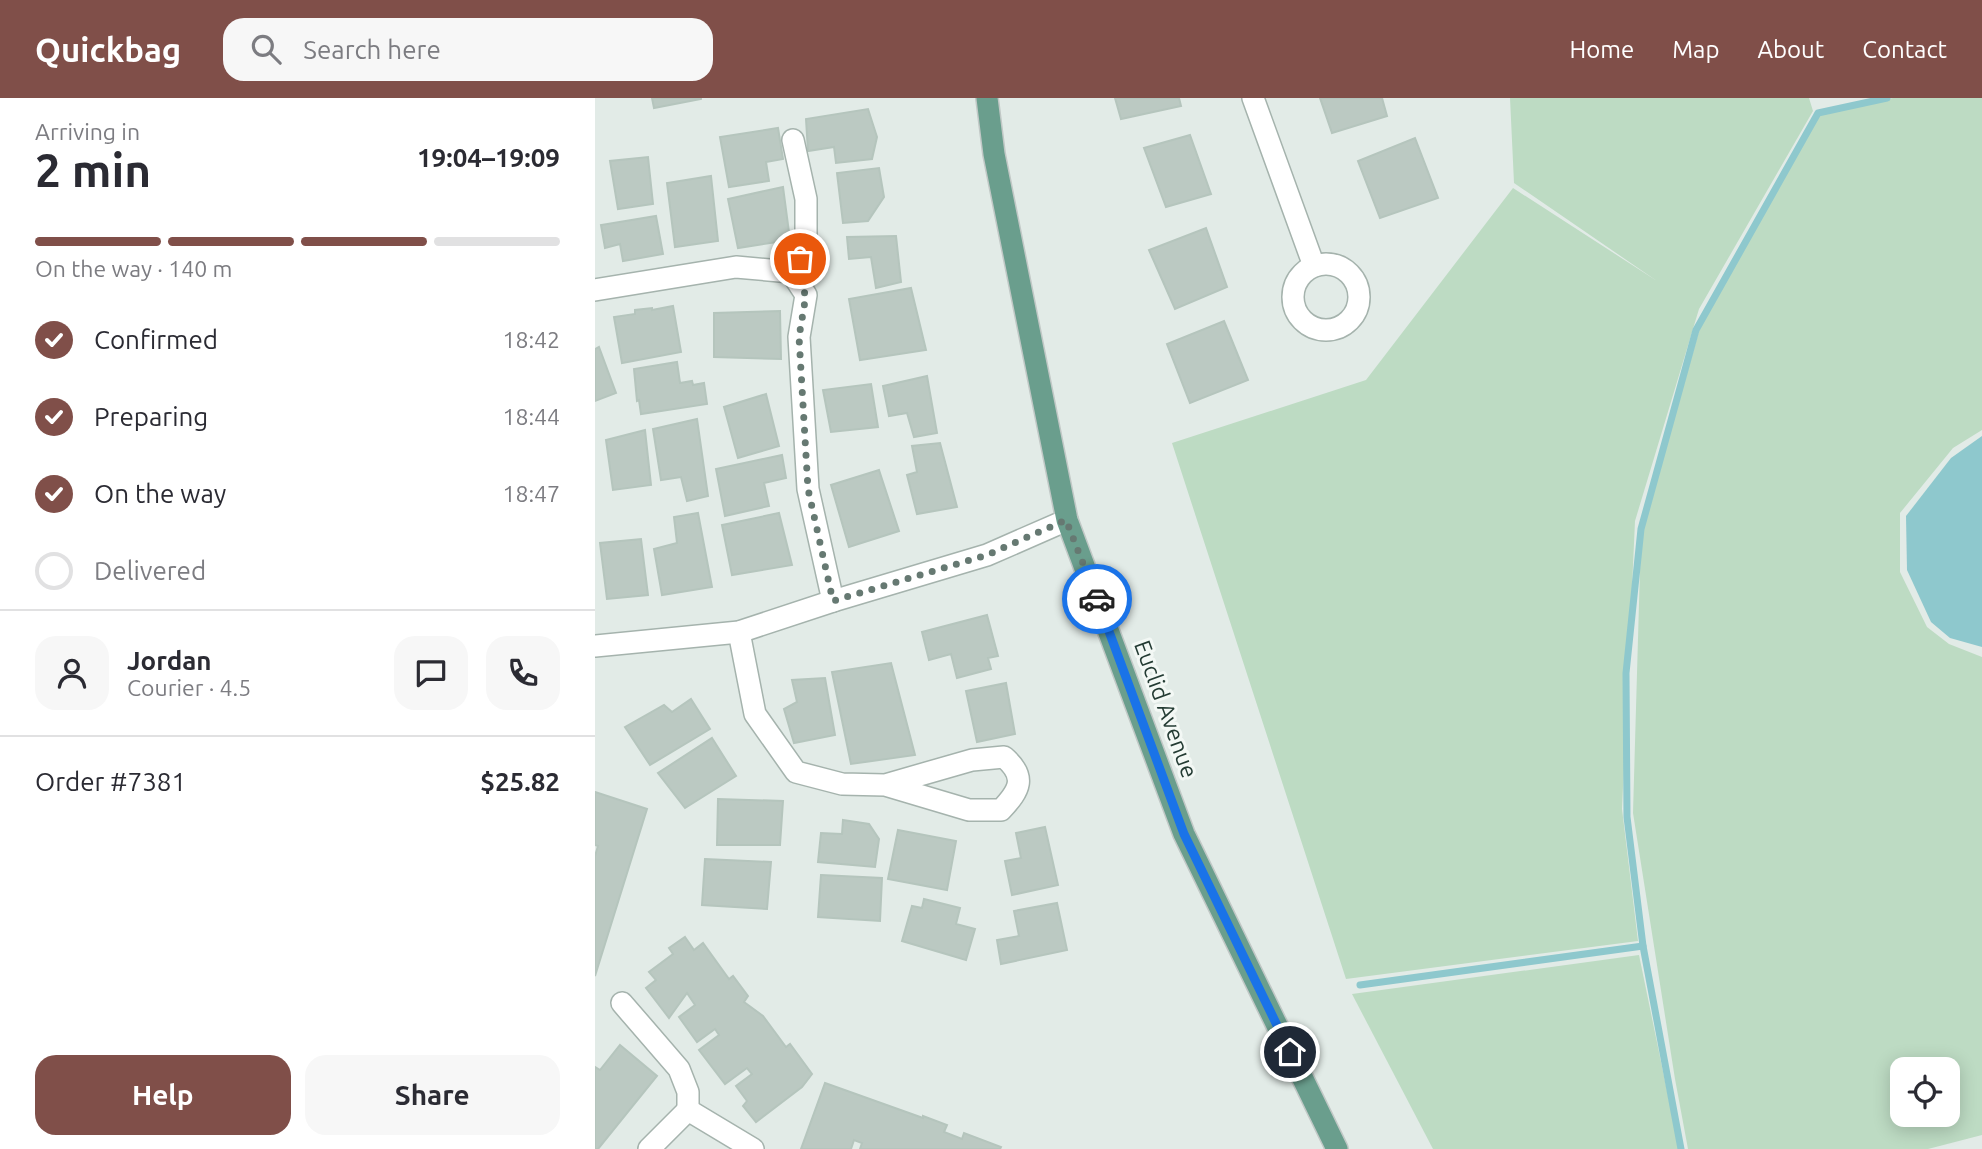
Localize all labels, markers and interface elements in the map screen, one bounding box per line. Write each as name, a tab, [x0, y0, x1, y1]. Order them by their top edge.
search box	[223, 18, 713, 81]
icon: search	[247, 30, 285, 68]
text: Quickbag	[35, 31, 181, 68]
text: Search here	[303, 35, 441, 64]
text: Home	[1569, 36, 1634, 63]
text: Map	[1672, 36, 1719, 63]
text: About	[1757, 36, 1824, 63]
text: Contact	[1862, 36, 1947, 63]
text: Arriving in	[35, 119, 140, 144]
text: 19:04–19:09	[417, 143, 560, 172]
text: 2 min	[35, 144, 151, 196]
pin	[770, 229, 830, 289]
icon: bag	[781, 240, 819, 278]
text: On the way · 140 m	[35, 256, 232, 281]
icon: check	[35, 321, 73, 359]
text: Confirmed	[94, 325, 218, 354]
text: 18:42	[502, 327, 560, 352]
icon: check	[35, 398, 73, 436]
text: Preparing	[94, 402, 208, 431]
text: 18:44	[502, 404, 560, 429]
icon: check	[35, 475, 73, 513]
text: On the way	[94, 479, 226, 508]
text: 18:47	[502, 481, 560, 506]
text: Delivered	[94, 556, 206, 585]
courier	[1062, 564, 1132, 634]
icon: car	[1078, 580, 1116, 618]
button: person	[35, 636, 109, 710]
button: chat	[394, 636, 468, 710]
button: phone	[486, 636, 560, 710]
street label: Euclid Avenue	[1130, 637, 1203, 781]
text: Jordan	[127, 646, 212, 675]
text: Courier · 4.5	[127, 675, 251, 700]
text: Order #7381	[35, 767, 186, 796]
text: $25.82	[480, 767, 560, 796]
pin	[1260, 1022, 1320, 1082]
icon: home	[1271, 1033, 1309, 1071]
button: Help	[35, 1055, 291, 1135]
button: Share	[305, 1055, 560, 1135]
map controls	[1890, 1057, 1960, 1127]
button: locate	[1890, 1057, 1960, 1127]

